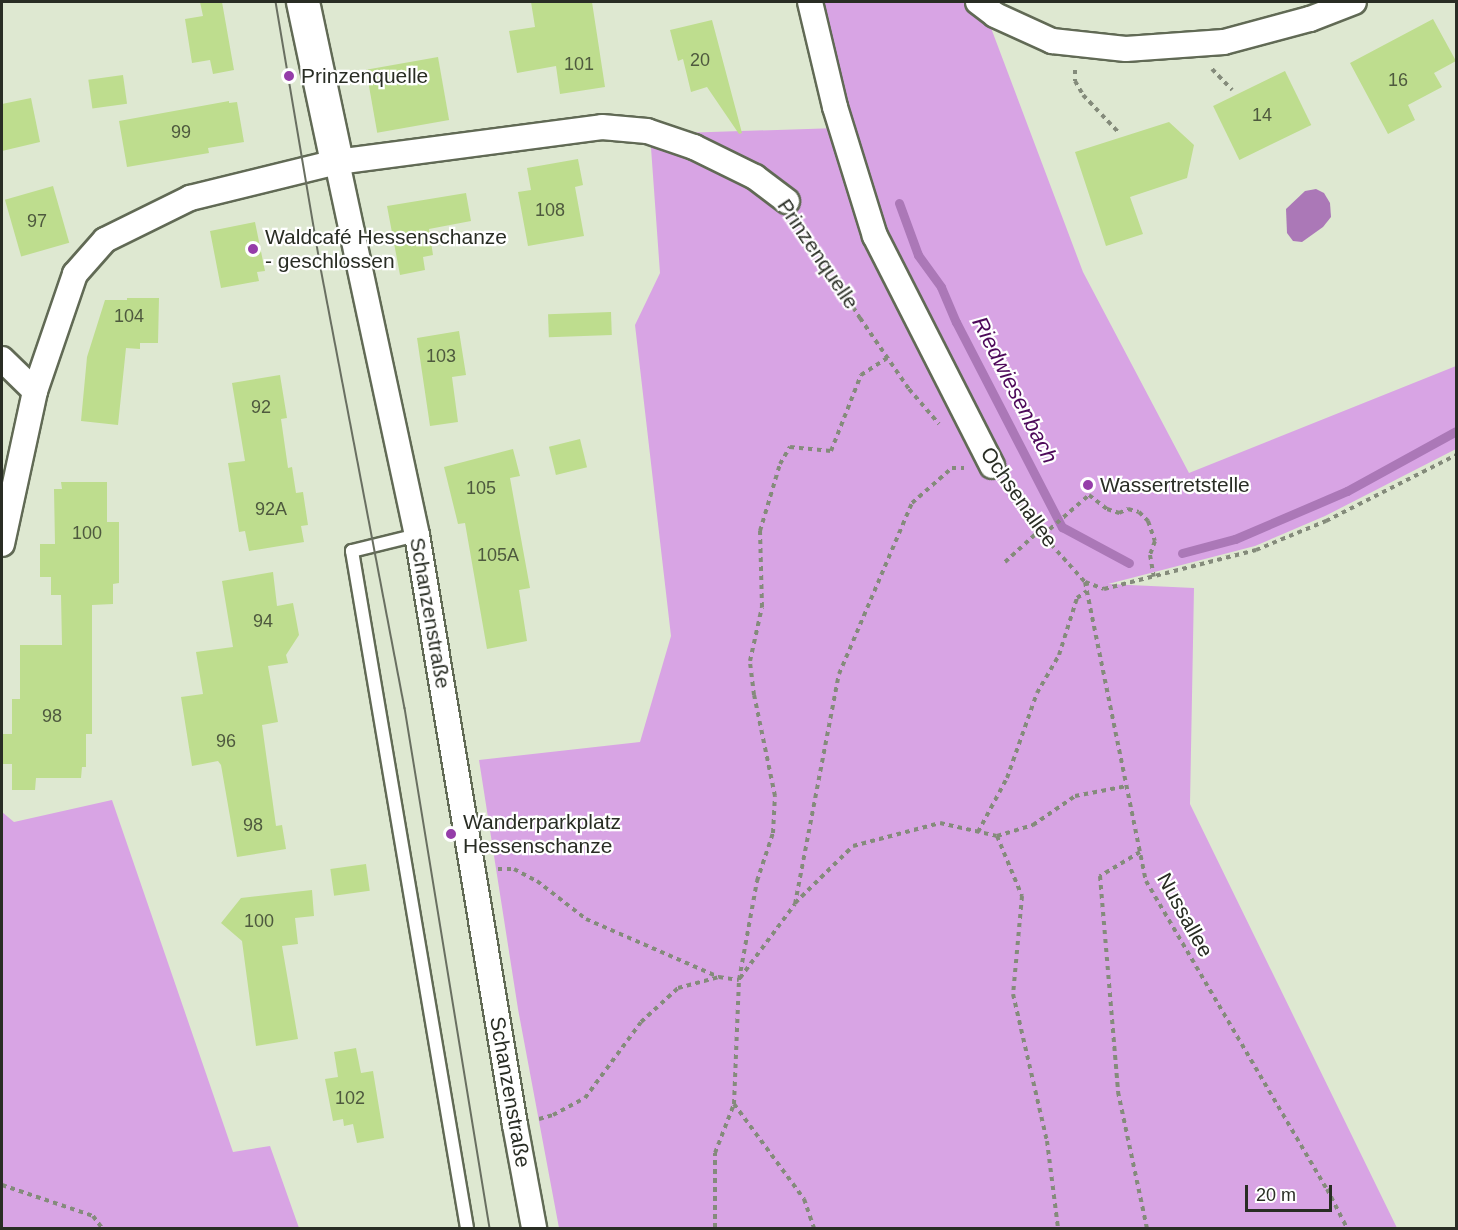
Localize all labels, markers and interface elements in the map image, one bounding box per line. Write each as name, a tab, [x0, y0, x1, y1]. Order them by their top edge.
house number: 20	[690, 49, 710, 71]
house number: 101	[564, 53, 594, 75]
place label: Prinzenquelle	[301, 63, 428, 89]
marker: Prinzenquelle	[282, 69, 296, 83]
house number: 16	[1388, 69, 1408, 91]
house number: 14	[1252, 104, 1272, 126]
house number: 99	[171, 121, 191, 143]
street label: Prinzenquelle	[772, 194, 864, 314]
house number: 108	[535, 199, 565, 221]
house number: 97	[27, 210, 47, 232]
place label: Waldcafé Hessenschanze - geschlossen	[265, 224, 507, 274]
marker: Waldcafé Hessenschanze - geschlossen	[246, 242, 260, 256]
house number: 104	[114, 305, 144, 327]
water label: Riedwiesenbach	[967, 312, 1063, 468]
house number: 103	[426, 345, 456, 367]
house number: 92	[251, 396, 271, 418]
street label: Ochsenallee	[975, 442, 1063, 552]
place label: Wassertretstelle	[1100, 472, 1250, 498]
house number: 105	[466, 477, 496, 499]
marker: Wassertretstelle	[1081, 478, 1095, 492]
house number: 92A	[255, 498, 287, 520]
house number: 100	[72, 522, 102, 544]
street label: Schanzenstraße	[404, 536, 456, 690]
house number: 105A	[477, 544, 519, 566]
house number: 94	[253, 610, 273, 632]
house number: 98	[42, 705, 62, 727]
house number: 96	[216, 730, 236, 752]
place label: Wanderparkplatz Hessenschanze	[463, 809, 621, 859]
house number: 98	[243, 814, 263, 836]
marker: Wanderparkplatz Hessenschanze	[444, 827, 458, 841]
street label: Nussallee	[1152, 869, 1218, 961]
house number: 100	[244, 910, 274, 932]
street label: Schanzenstraße	[484, 1015, 536, 1169]
house number: 102	[335, 1087, 365, 1109]
scale bar	[1248, 1173, 1335, 1211]
text: 20 m	[1256, 1185, 1296, 1205]

